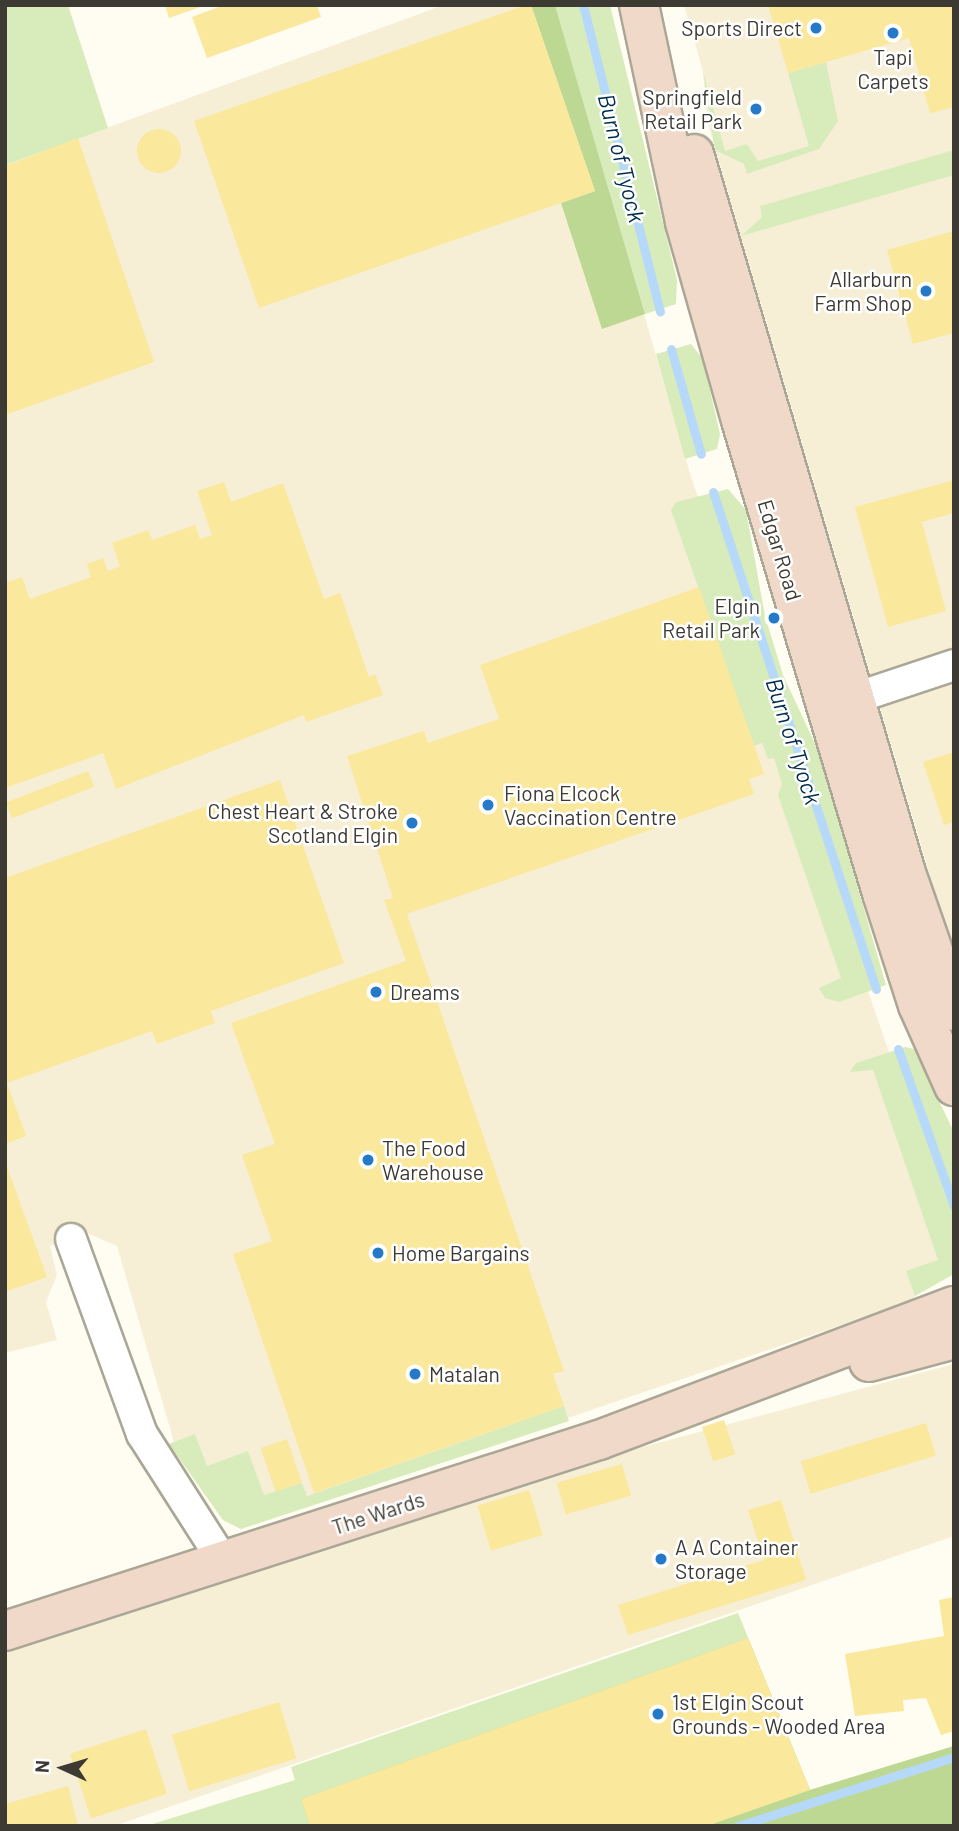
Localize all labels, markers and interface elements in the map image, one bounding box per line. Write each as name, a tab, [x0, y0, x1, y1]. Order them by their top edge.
place label: Sports Direct	[681, 15, 802, 41]
marker: Sports Direct	[808, 20, 824, 36]
marker: Tapi Carpets	[885, 25, 901, 41]
place label: Tapi Carpets	[857, 44, 929, 94]
place label: Springfield Retail Park	[642, 84, 742, 134]
water label: Burn of Tyock	[593, 91, 651, 225]
marker: Springfield Retail Park	[748, 101, 764, 117]
place label: Allarburn Farm Shop	[814, 266, 912, 316]
marker: Allarburn Farm Shop	[918, 283, 934, 299]
street label: Edgar Road	[753, 496, 807, 604]
place label: Elgin Retail Park	[662, 593, 760, 643]
marker: Elgin Retail Park	[766, 610, 782, 626]
water label: Burn of Tyock	[761, 674, 827, 808]
place label: Fiona Elcock Vaccination Centre	[504, 780, 677, 830]
marker: Fiona Elcock Vaccination Centre	[478, 795, 498, 815]
place label: Chest Heart & Stroke Scotland Elgin	[208, 798, 398, 848]
marker: Chest Heart & Stroke Scotland Elgin	[404, 815, 420, 831]
place label: Dreams	[390, 979, 460, 1005]
marker: Dreams	[368, 984, 384, 1000]
place label: The Food Warehouse	[382, 1135, 484, 1185]
marker: The Food Warehouse	[360, 1152, 376, 1168]
place label: Home Bargains	[392, 1240, 530, 1266]
marker: Home Bargains	[370, 1245, 386, 1261]
place label: Matalan	[429, 1361, 500, 1387]
marker: Matalan	[407, 1366, 423, 1382]
street label: The Wards	[329, 1486, 427, 1540]
place label: A A Container Storage	[675, 1534, 798, 1584]
marker: A A Container Storage	[653, 1551, 669, 1567]
place label: 1st Elgin Scout Grounds - Wooded Area	[672, 1689, 885, 1739]
marker: 1st Elgin Scout Grounds - Wooded Area	[650, 1706, 666, 1722]
north arrow	[28, 1733, 98, 1803]
text: N	[30, 1759, 53, 1774]

